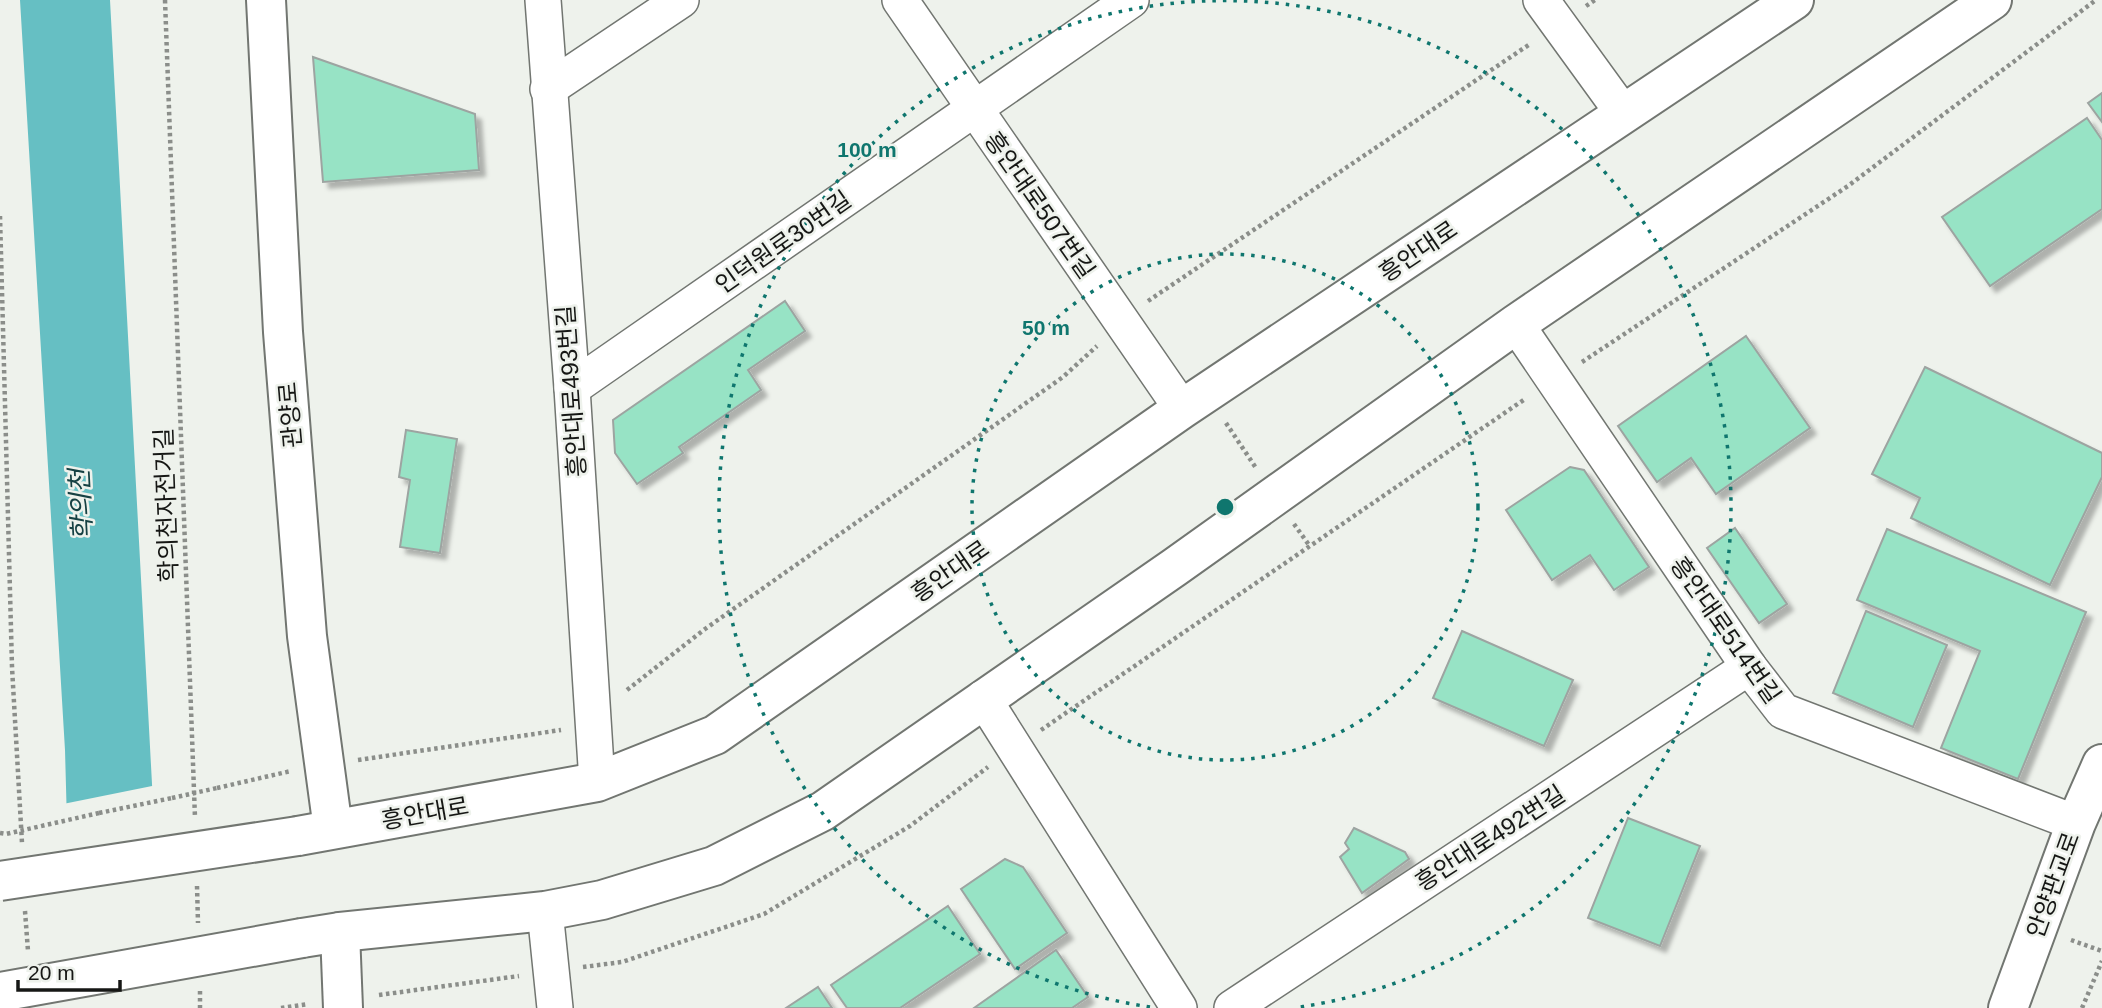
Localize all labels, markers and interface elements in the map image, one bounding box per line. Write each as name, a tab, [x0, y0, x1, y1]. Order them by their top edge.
street label: 흥안대로507번길	[979, 127, 1101, 283]
text: 100 m	[837, 138, 897, 161]
street label: 인덕원로30번길	[710, 185, 856, 299]
street label: 흥안대로	[1374, 215, 1462, 287]
street label: 흥안대로493번길	[552, 304, 590, 478]
text: 50 m	[1022, 316, 1070, 339]
street label: 관양로	[274, 381, 306, 449]
street label: 학의천자전거길	[150, 427, 182, 583]
water label: 학의천	[64, 465, 98, 542]
centre of rings	[1213, 495, 1237, 519]
street label: 흥안대로	[906, 535, 994, 607]
street label: 흥안대로514번길	[1665, 552, 1787, 708]
street label: 흥안대로492번길	[1410, 780, 1570, 896]
street label: 흥안대로	[379, 792, 471, 834]
street label: 안양판교로	[2021, 829, 2085, 941]
scale bar	[18, 948, 119, 992]
text: 20 m	[28, 961, 75, 984]

